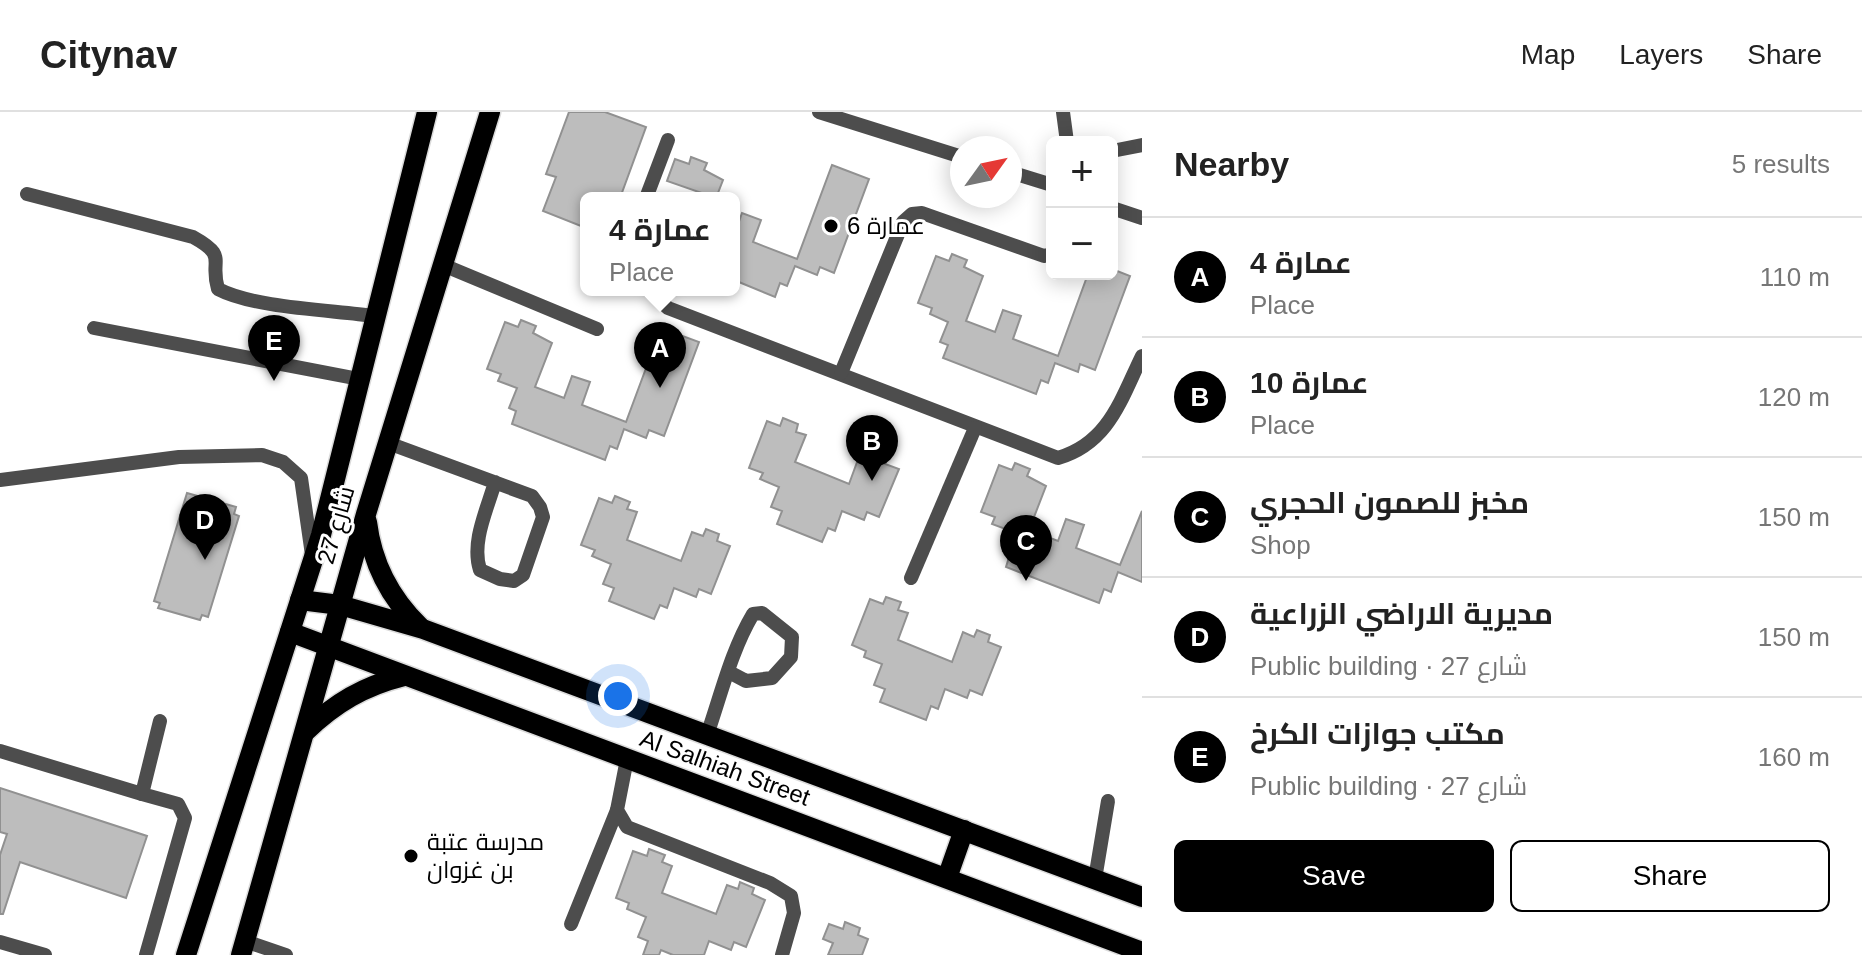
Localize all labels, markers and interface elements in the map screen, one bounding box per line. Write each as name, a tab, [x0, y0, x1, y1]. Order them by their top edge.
text: Citynav	[40, 34, 177, 76]
text: Map	[1521, 39, 1575, 70]
text: Layers	[1619, 39, 1703, 70]
text: Share	[1747, 39, 1822, 70]
north arrow	[950, 136, 1022, 208]
map controls	[1046, 136, 1118, 280]
button: +	[1046, 136, 1118, 208]
text: Nearby	[1174, 145, 1289, 183]
text: 5 results	[1732, 149, 1830, 179]
popup	[580, 192, 740, 296]
button: −	[1046, 208, 1118, 280]
place label: عمارة 6	[847, 212, 925, 239]
text: عمارة 4	[609, 213, 711, 246]
marker: عمارة 6	[822, 217, 840, 235]
text: عمارة 4	[1250, 246, 1352, 279]
text: Place	[609, 257, 674, 287]
text: A	[1191, 262, 1209, 292]
text: 110 m	[1760, 262, 1830, 292]
text: Place	[1250, 290, 1315, 320]
pin: E	[248, 315, 300, 381]
pin: A	[634, 322, 686, 388]
text: عمارة 10	[1250, 366, 1369, 399]
text: B	[1191, 382, 1209, 412]
text: 120 m	[1758, 382, 1830, 412]
text: Place	[1250, 410, 1315, 440]
pin: B	[846, 415, 898, 481]
street label: شارع 27	[312, 483, 362, 568]
text: مخبز للصمون الحجري	[1250, 486, 1529, 519]
pin: D	[179, 494, 231, 560]
text: C	[1191, 502, 1209, 532]
text: 150 m	[1758, 502, 1830, 532]
pin: C	[1000, 515, 1052, 581]
text: Shop	[1250, 530, 1311, 560]
text: مديرية الاراضي الزراعية	[1250, 597, 1553, 630]
text: D	[1191, 622, 1209, 652]
text: 150 m	[1758, 622, 1830, 652]
text: Public building · شارع 27	[1250, 651, 1527, 681]
your location	[598, 676, 638, 716]
text: مكتب جوازات الكرخ	[1250, 717, 1505, 750]
street label: Al Salhiah Street	[637, 724, 814, 811]
text: E	[1191, 742, 1209, 772]
text: 160 m	[1758, 742, 1830, 772]
text: Public building · شارع 27	[1250, 771, 1527, 801]
place label: مدرسة عتبة بن غزوان	[427, 828, 544, 884]
button: Save	[1174, 840, 1494, 912]
button: Share	[1510, 840, 1830, 912]
marker: مدرسة عتبة بن غزوان	[402, 847, 420, 865]

